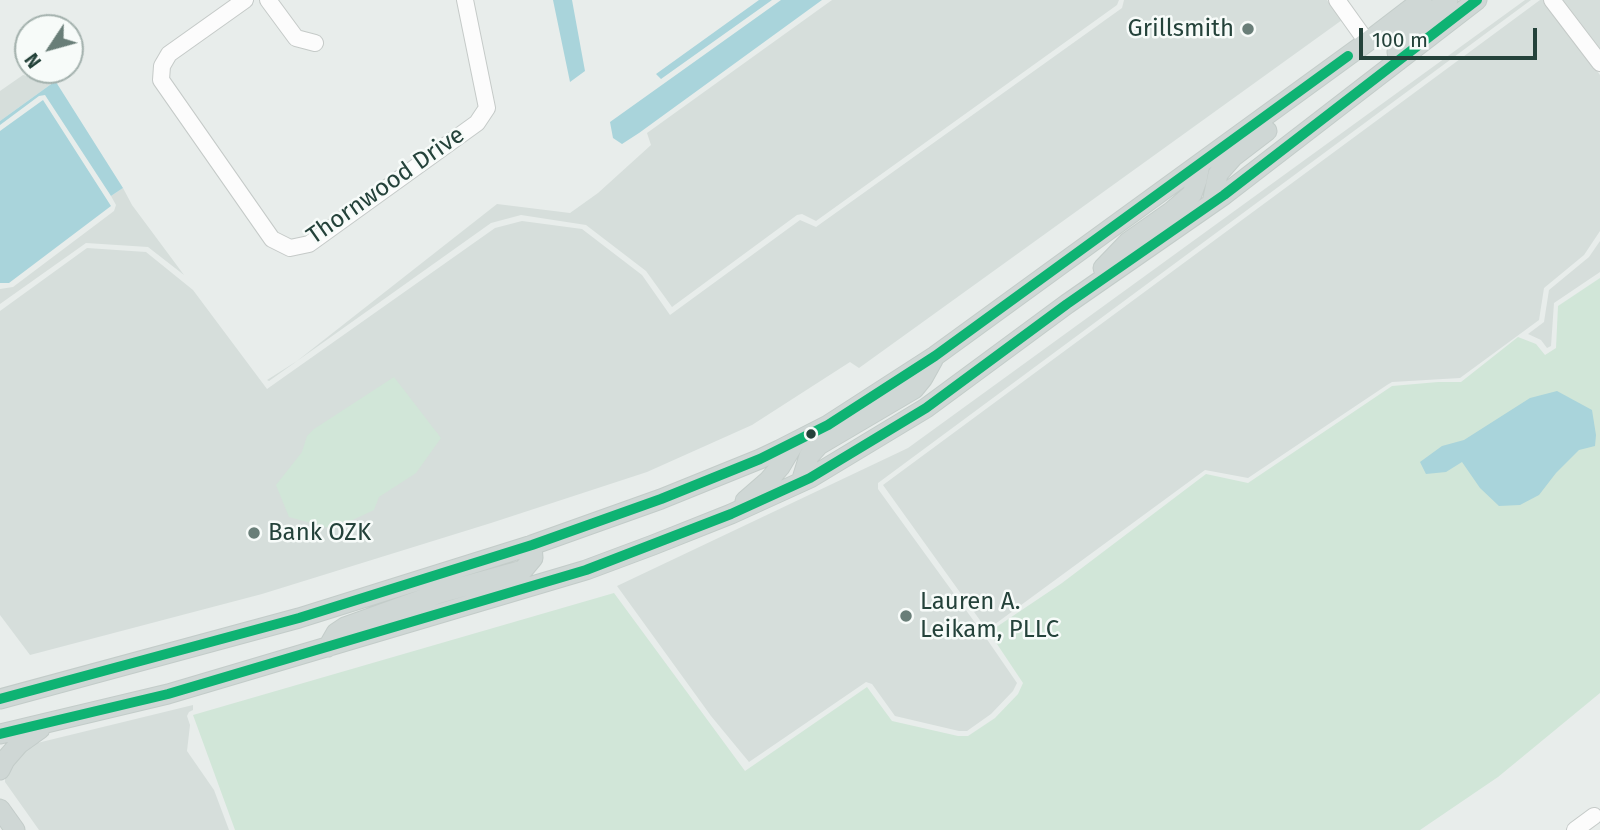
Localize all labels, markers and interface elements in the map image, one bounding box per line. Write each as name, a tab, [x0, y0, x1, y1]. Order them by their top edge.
north arrow	[14, 14, 84, 84]
scale bar	[1362, 14, 1540, 58]
place label: Grillsmith	[1127, 15, 1234, 43]
marker: Grillsmith	[1240, 21, 1256, 37]
text: 100 m	[1372, 27, 1428, 53]
text: N	[20, 49, 46, 72]
street label: Thornwood Drive	[302, 121, 470, 251]
unlabelled marker	[804, 427, 818, 441]
place label: Bank OZK	[268, 519, 371, 547]
marker: Bank OZK	[246, 525, 262, 541]
place label: Lauren A. Leikam, PLLC	[920, 588, 1059, 644]
marker: Lauren A. Leikam, PLLC	[898, 608, 914, 624]

